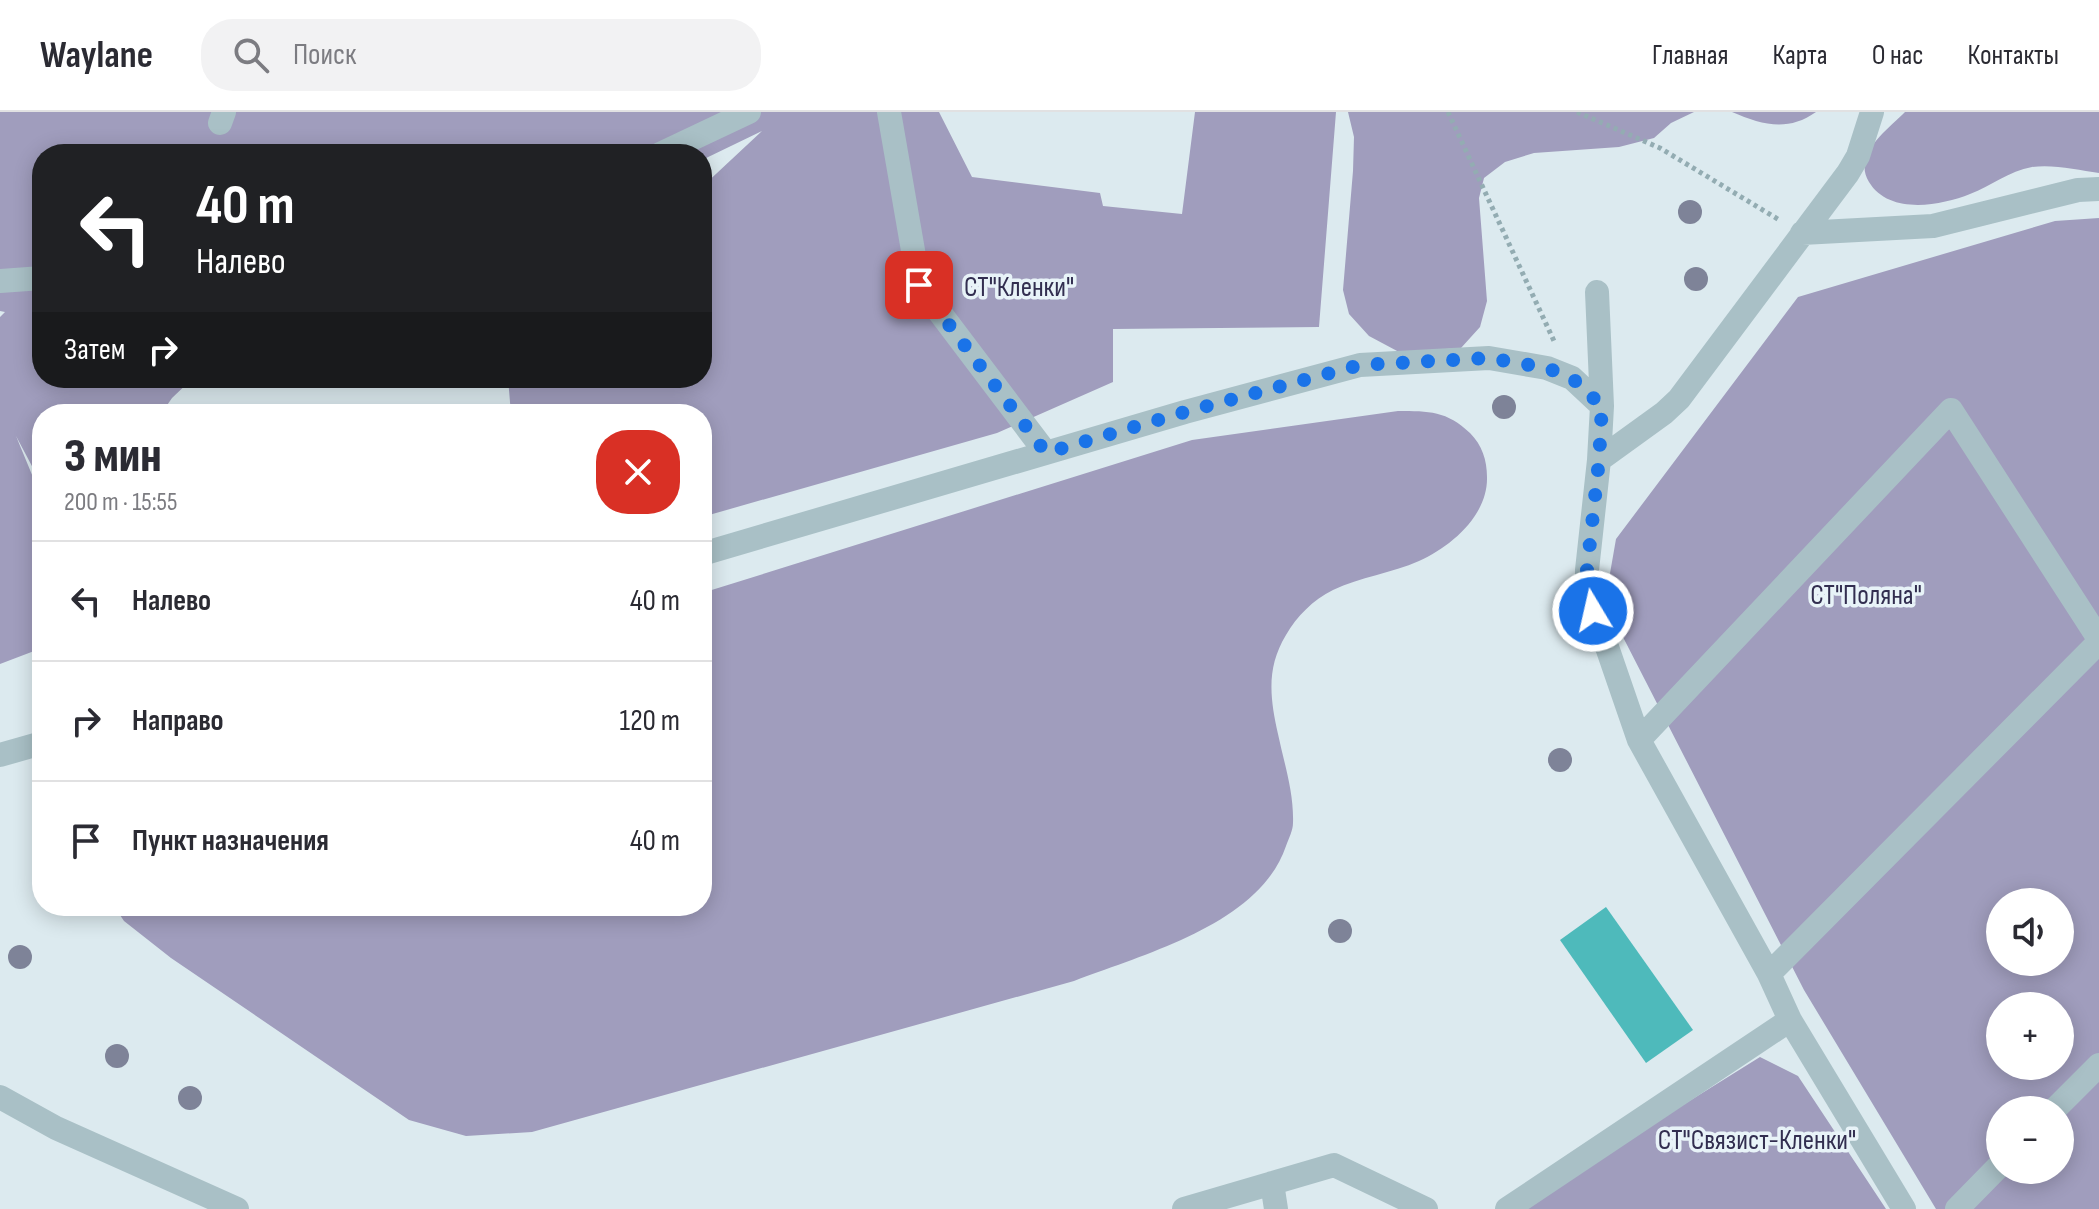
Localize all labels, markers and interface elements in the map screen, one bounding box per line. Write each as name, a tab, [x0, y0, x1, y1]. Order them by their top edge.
search box	[201, 19, 761, 91]
text: Waylane	[40, 33, 153, 78]
icon: search	[229, 33, 273, 77]
text: Поиск	[293, 37, 356, 73]
text: Главная	[1652, 39, 1728, 72]
text: Карта	[1772, 39, 1828, 72]
text: О нас	[1872, 39, 1924, 72]
text: Контакты	[1968, 39, 2059, 72]
text: 40 m	[196, 173, 295, 240]
icon: left	[64, 176, 168, 280]
text: Налево	[196, 241, 286, 284]
pin	[885, 251, 953, 319]
icon: arrive	[897, 263, 941, 307]
park label: СТ"Кленки"	[964, 271, 1074, 304]
icon: right	[141, 328, 185, 372]
text: Затем	[64, 332, 125, 368]
text: 3 мин	[64, 428, 162, 485]
button: close	[596, 430, 680, 514]
text: 200 m · 15:55	[64, 487, 177, 518]
position arrow	[1551, 569, 1635, 653]
icon: left	[64, 579, 108, 623]
park label: СТ"Поляна"	[1810, 579, 1922, 612]
text: Налево	[132, 583, 211, 619]
text: 40 m	[630, 583, 680, 619]
icon: right	[64, 699, 108, 743]
text: Направо	[132, 703, 224, 739]
text: 120 m	[619, 703, 680, 739]
icon: arrive	[64, 819, 108, 863]
text: Пункт назначения	[132, 823, 329, 859]
text: 40 m	[630, 823, 680, 859]
map controls	[1986, 888, 2074, 1184]
button: sound	[1986, 888, 2074, 976]
button: +	[1986, 992, 2074, 1080]
button: −	[1986, 1096, 2074, 1184]
park label: СТ"Связист-Кленки"	[1658, 1124, 1856, 1157]

